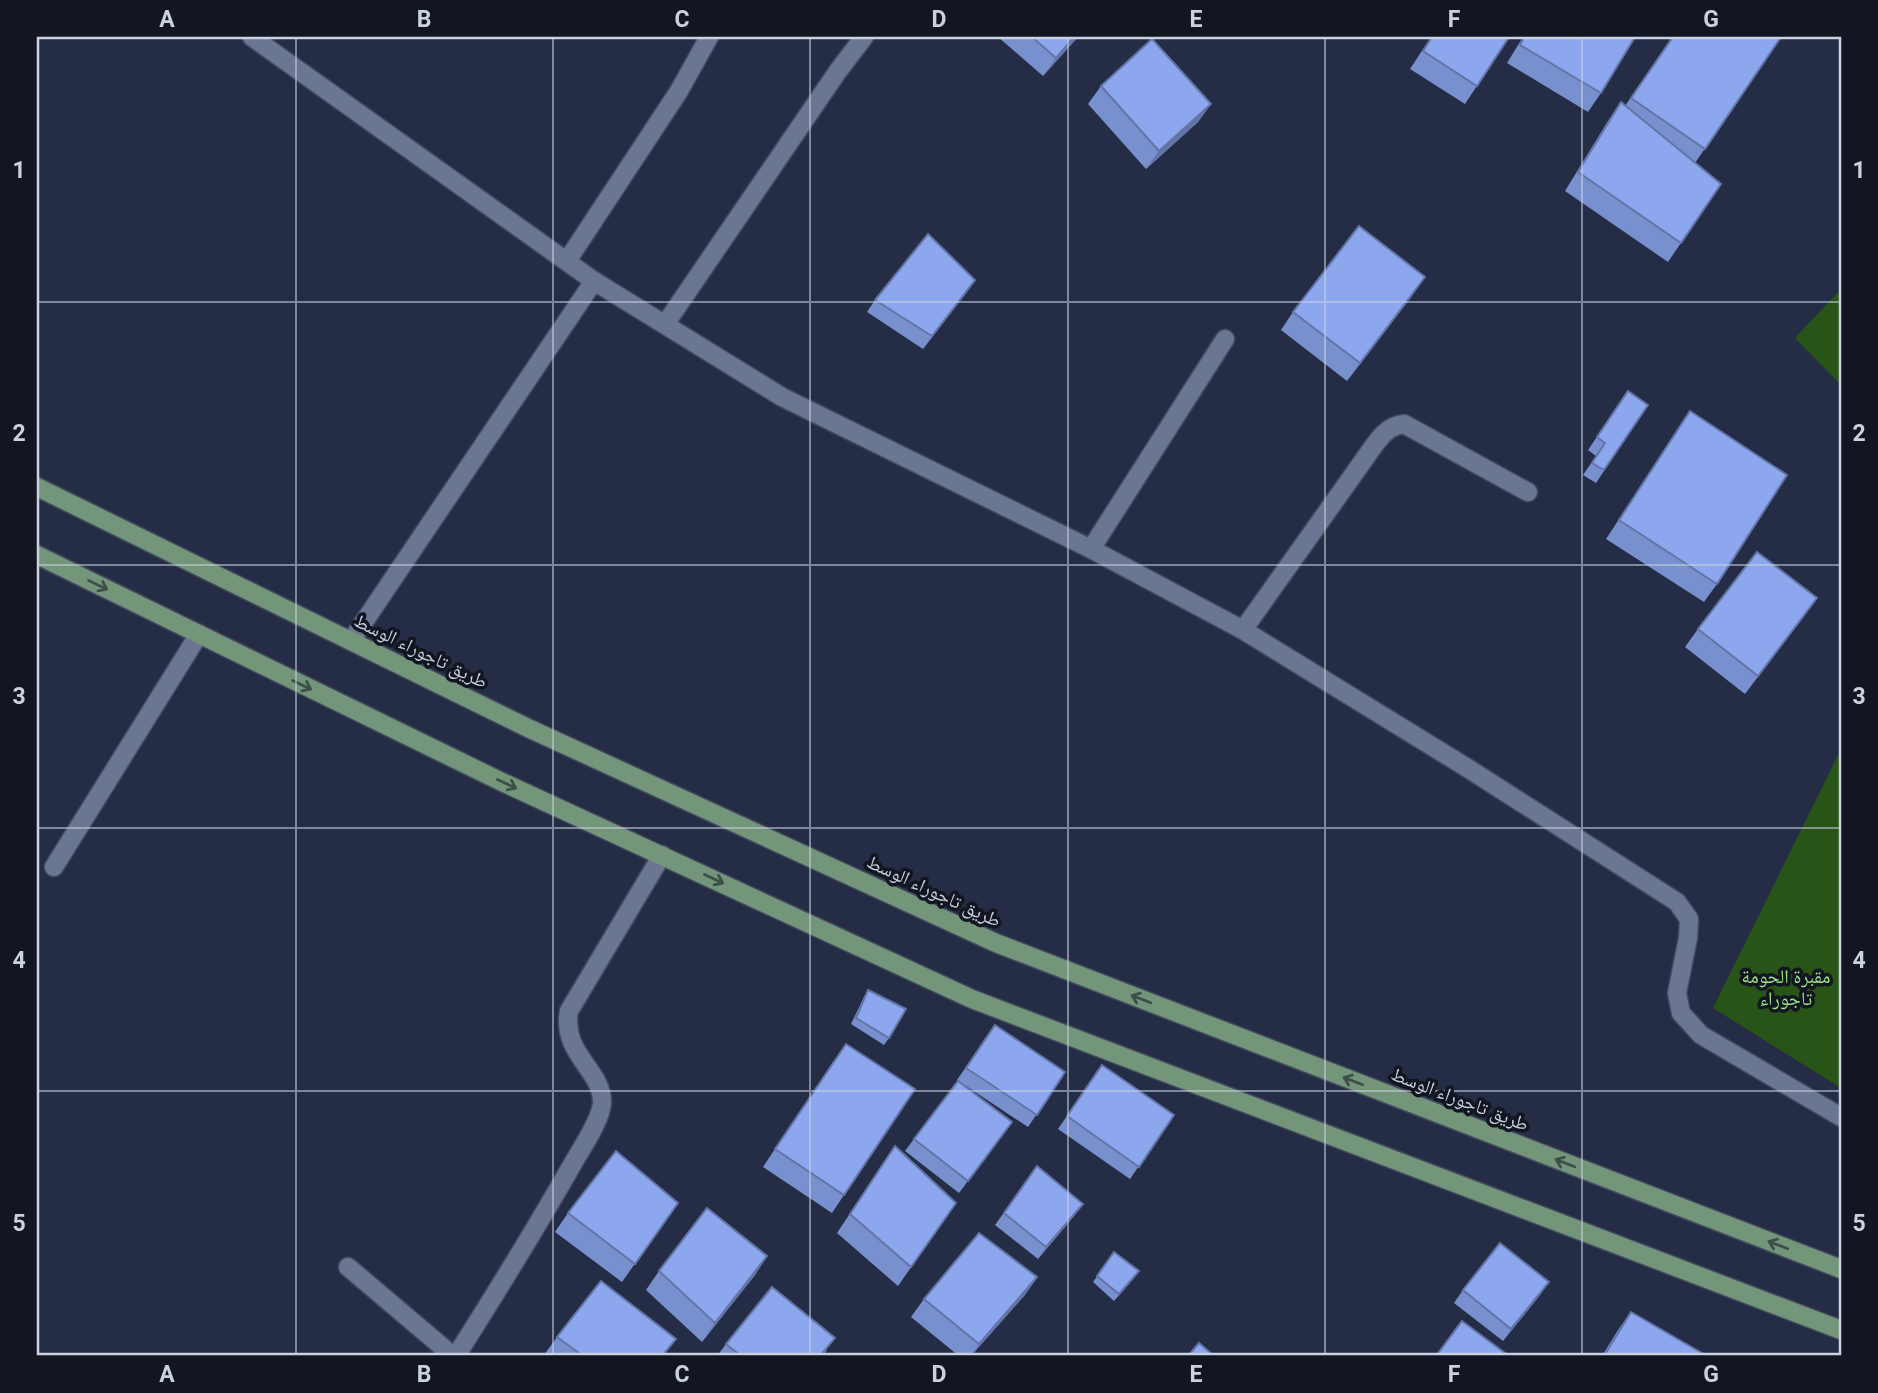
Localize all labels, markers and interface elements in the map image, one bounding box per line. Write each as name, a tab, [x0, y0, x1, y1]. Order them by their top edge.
text: A	[159, 6, 175, 33]
text: B	[417, 6, 431, 33]
text: C	[674, 6, 690, 33]
text: D	[932, 6, 946, 33]
text: E	[1190, 6, 1203, 33]
text: F	[1448, 6, 1461, 33]
text: G	[1703, 6, 1719, 33]
text: 1	[12, 157, 26, 184]
text: 1	[1852, 157, 1866, 184]
text: 2	[12, 420, 26, 447]
text: 2	[1852, 420, 1866, 447]
one-way arrow	[87, 578, 108, 592]
street label: طريق تاجوراء الوسط	[351, 609, 491, 693]
one-way arrow	[291, 678, 312, 692]
text: 3	[12, 683, 26, 710]
text: 3	[1852, 683, 1866, 710]
one-way arrow	[496, 778, 517, 792]
street label: طريق تاجوراء الوسط	[863, 850, 1005, 932]
one-way arrow	[703, 873, 724, 887]
text: 4	[12, 947, 26, 974]
text: 4	[1852, 947, 1866, 974]
park label: مقبرة الحومة تاجوراء	[1741, 965, 1831, 1010]
one-way arrow	[1131, 991, 1152, 1004]
street label: طريق تاجوراء الوسط	[1388, 1062, 1532, 1136]
one-way arrow	[1343, 1073, 1365, 1086]
one-way arrow	[1555, 1155, 1577, 1168]
text: 5	[12, 1210, 26, 1237]
text: 5	[1852, 1210, 1866, 1237]
one-way arrow	[1767, 1237, 1789, 1250]
text: A	[159, 1361, 175, 1388]
text: B	[417, 1361, 431, 1388]
text: C	[674, 1361, 690, 1388]
text: D	[932, 1361, 946, 1388]
text: E	[1190, 1361, 1203, 1388]
text: F	[1448, 1361, 1461, 1388]
text: G	[1703, 1361, 1719, 1388]

